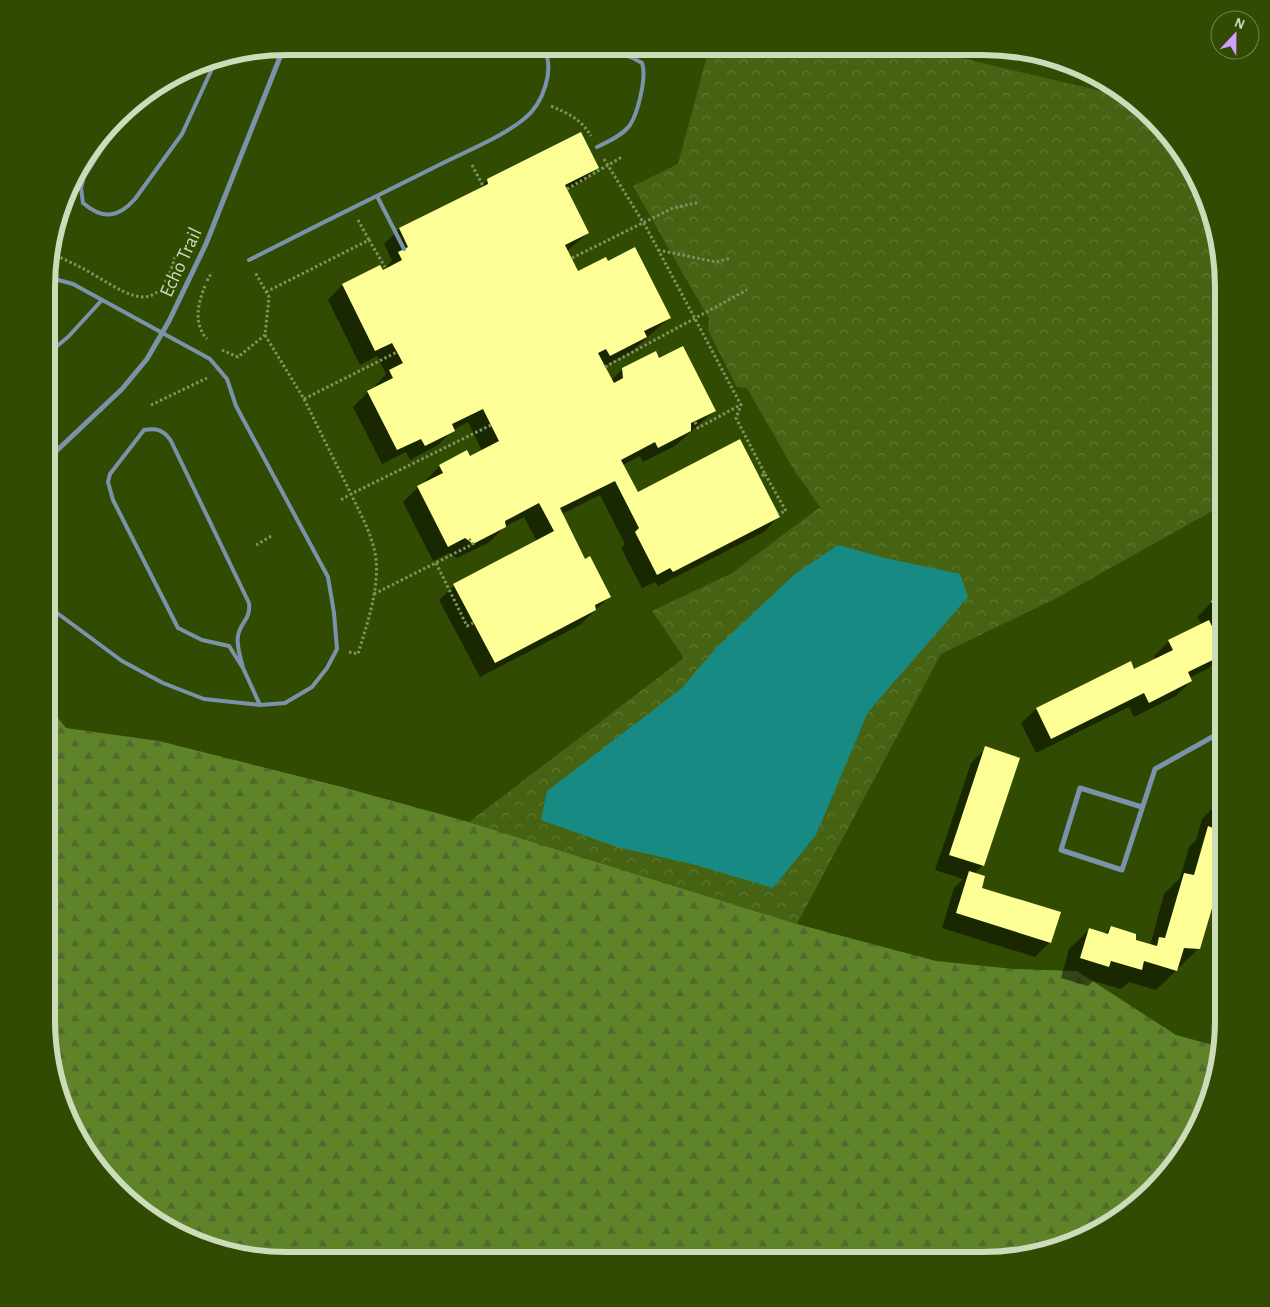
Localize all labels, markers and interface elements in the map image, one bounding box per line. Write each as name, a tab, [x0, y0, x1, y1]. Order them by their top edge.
north arrow	[1210, 10, 1260, 60]
text: N	[1232, 16, 1247, 32]
street label: Echo Trail	[156, 225, 206, 300]

